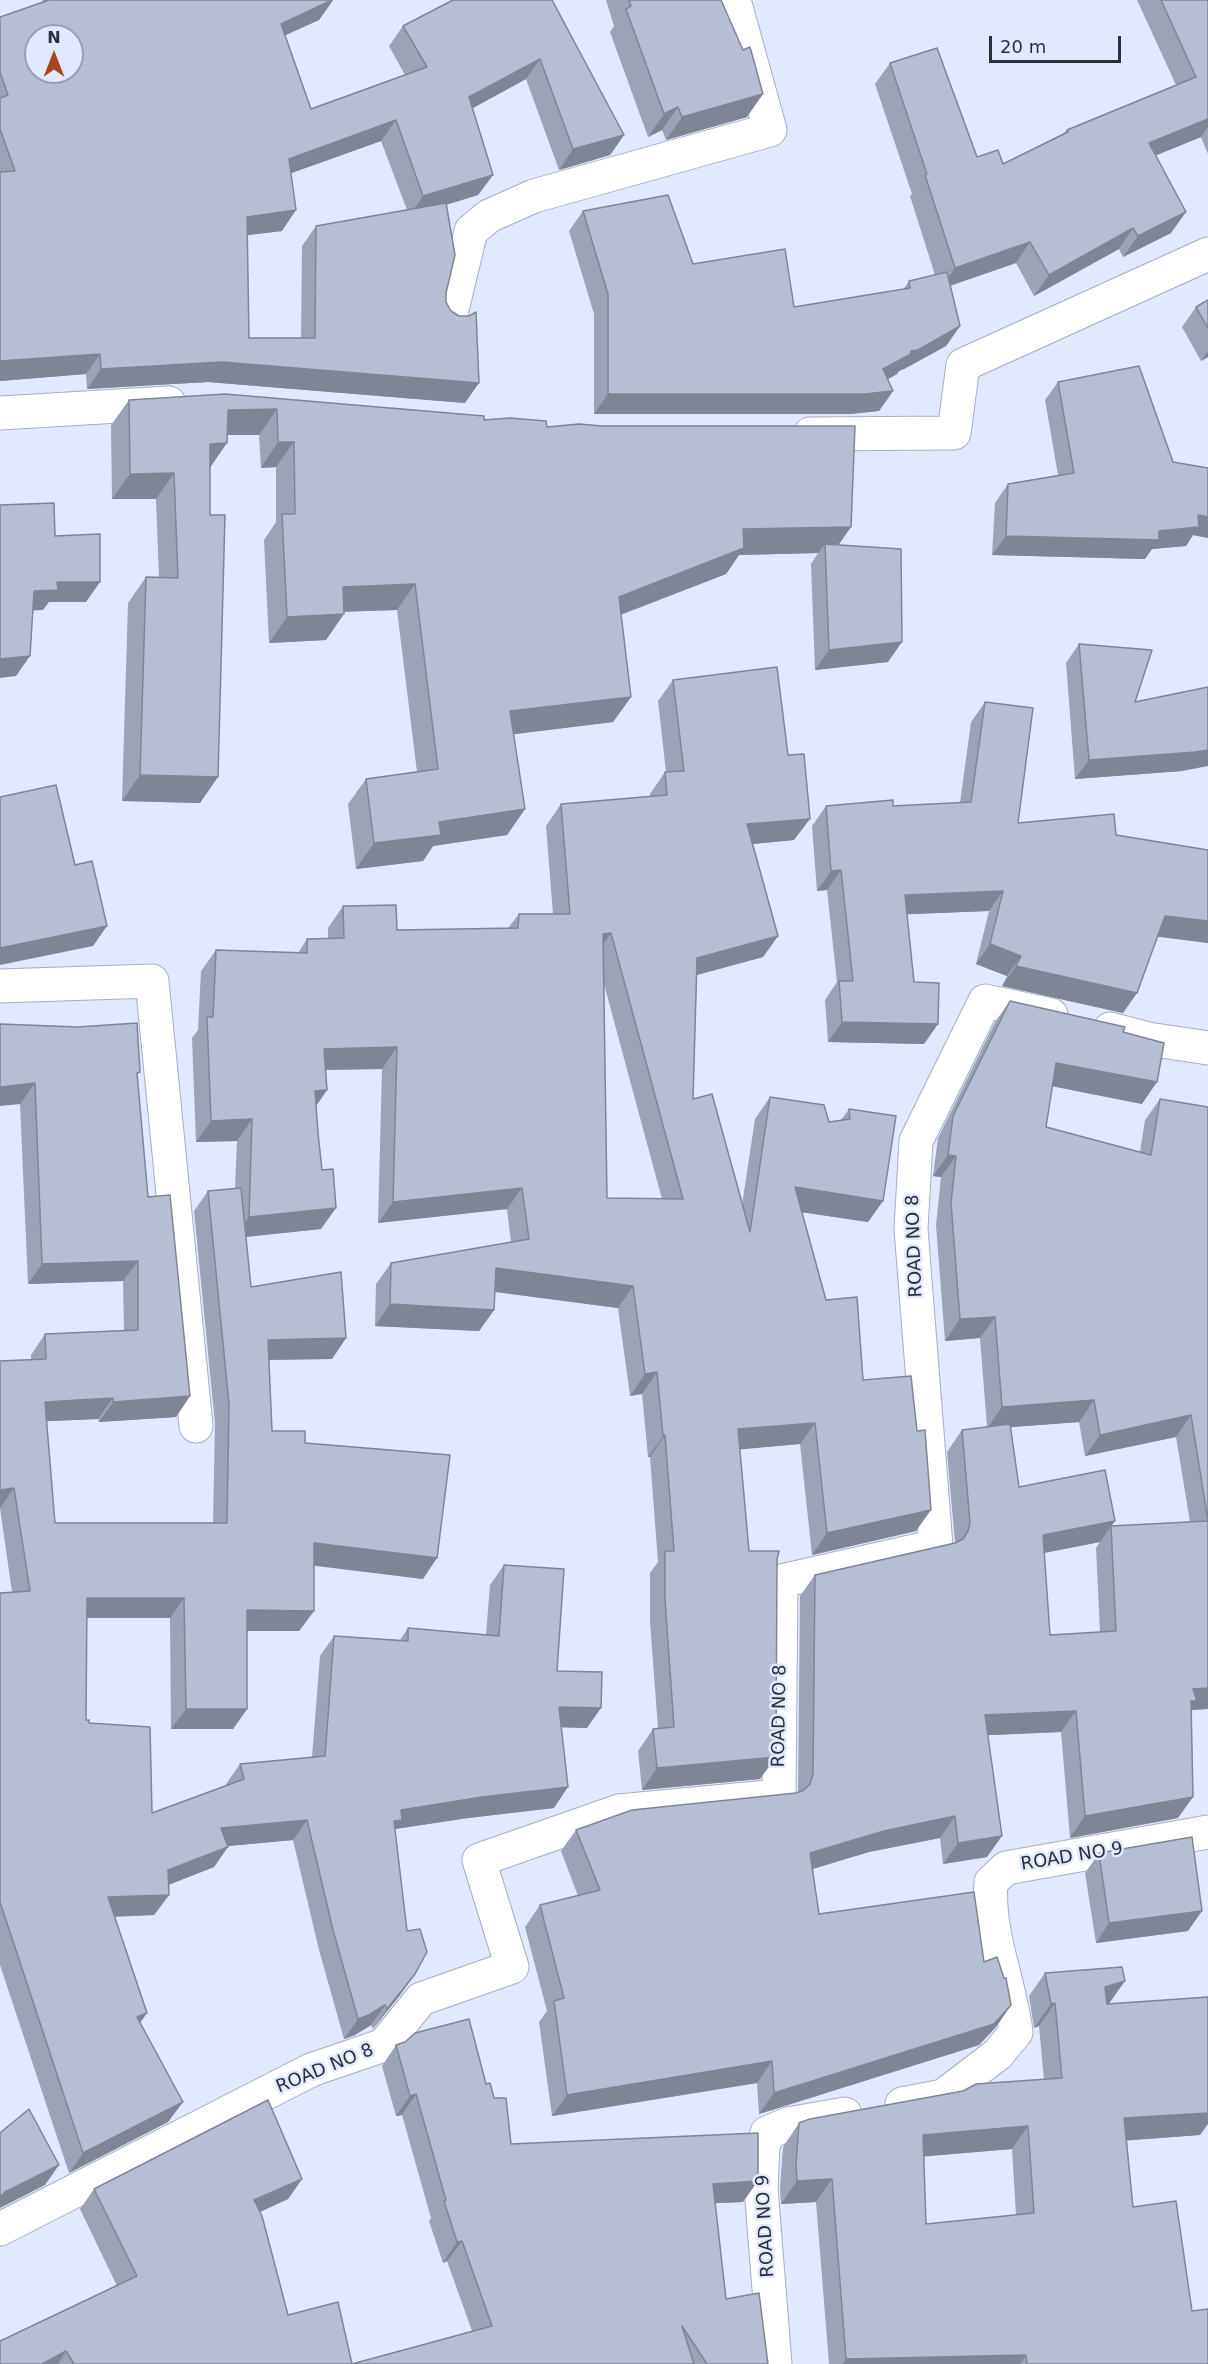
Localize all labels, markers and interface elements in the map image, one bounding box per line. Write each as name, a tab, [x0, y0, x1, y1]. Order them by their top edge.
north arrow	[24, 24, 84, 84]
scale bar	[992, 24, 1124, 62]
text: N	[47, 28, 61, 47]
text: 20 m	[1000, 36, 1046, 57]
street label: ROAD NO 8	[902, 1194, 928, 1298]
street label: ROAD NO 8	[768, 1664, 792, 1768]
street label: ROAD NO 9	[1019, 1838, 1125, 1876]
street label: ROAD NO 8	[273, 2040, 377, 2098]
street label: ROAD NO 9	[753, 2174, 779, 2278]

